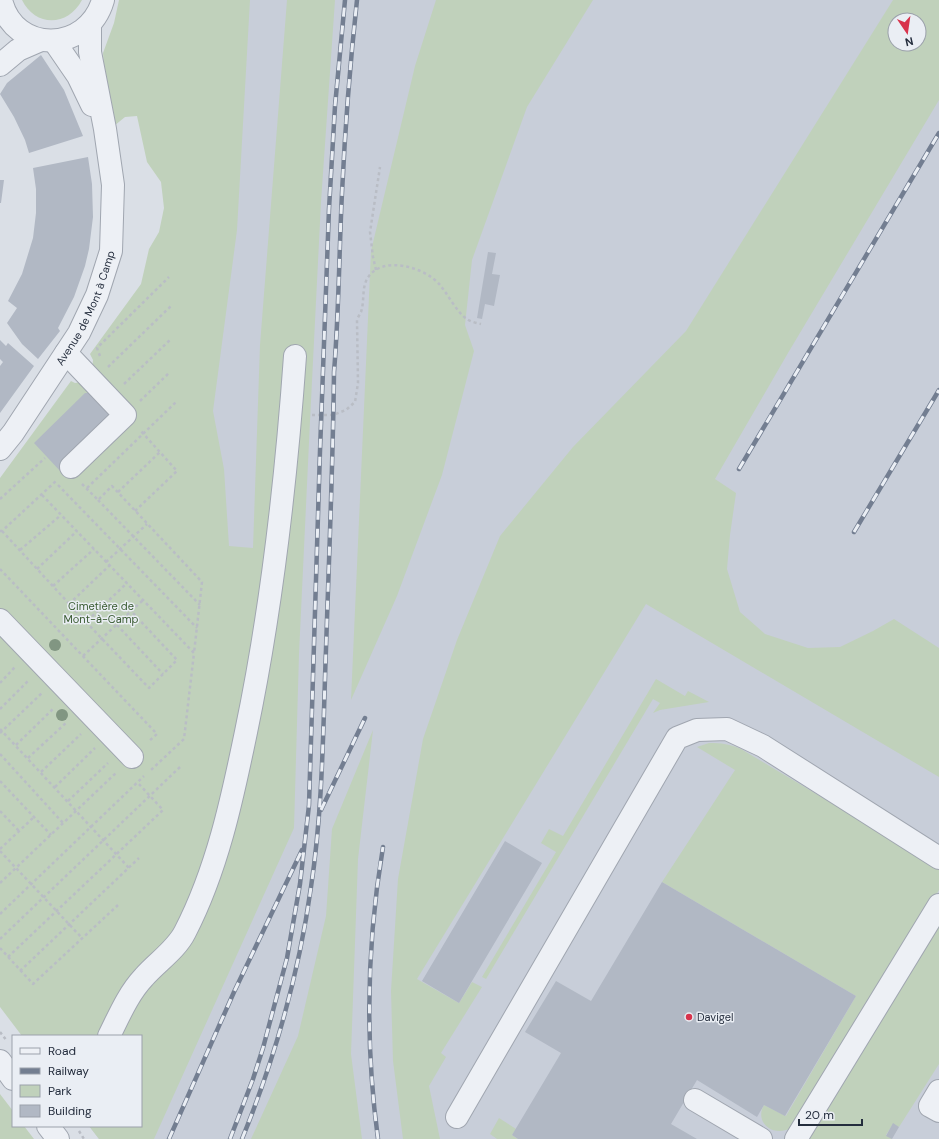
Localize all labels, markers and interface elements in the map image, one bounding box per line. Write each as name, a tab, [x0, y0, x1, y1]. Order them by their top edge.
north arrow	[887, 12, 927, 52]
text: N	[904, 34, 915, 49]
street label: Avenue de Mont à Camp	[53, 249, 118, 368]
park label: Cimetière de Mont-à-Camp	[64, 599, 139, 626]
place label: Davigel	[697, 1010, 733, 1024]
marker: Davigel	[684, 1012, 694, 1022]
legend	[12, 1035, 142, 1127]
text: Road	[48, 1043, 76, 1059]
text: Railway	[48, 1063, 89, 1079]
text: Park	[48, 1083, 72, 1099]
scale bar	[799, 1101, 862, 1127]
text: Building	[48, 1103, 92, 1119]
text: 20 m	[805, 1107, 834, 1123]

